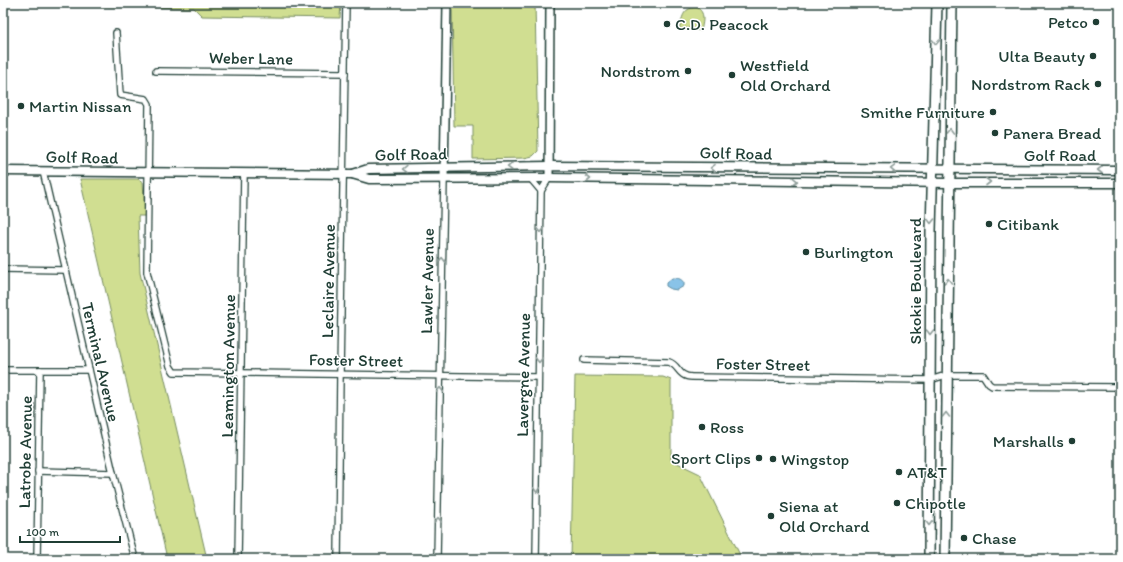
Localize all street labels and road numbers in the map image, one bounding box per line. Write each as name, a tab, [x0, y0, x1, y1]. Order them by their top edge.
street label: Weber Lane	[209, 47, 293, 69]
street label: Golf Road	[699, 142, 773, 164]
street label: Golf Road	[374, 143, 448, 165]
street label: Golf Road	[1024, 145, 1097, 165]
street label: Golf Road	[45, 146, 119, 168]
street label: Skokie Boulevard	[905, 217, 925, 344]
street label: Leclaire Avenue	[317, 224, 339, 338]
street label: Lawler Avenue	[416, 228, 438, 334]
street label: Leamington Avenue	[217, 294, 239, 438]
street label: Terminal Avenue	[78, 300, 124, 424]
street label: Lavergne Avenue	[512, 313, 534, 437]
street label: Foster Street	[309, 349, 403, 371]
street label: Foster Street	[716, 353, 810, 375]
street label: Latrobe Avenue	[14, 395, 36, 509]

